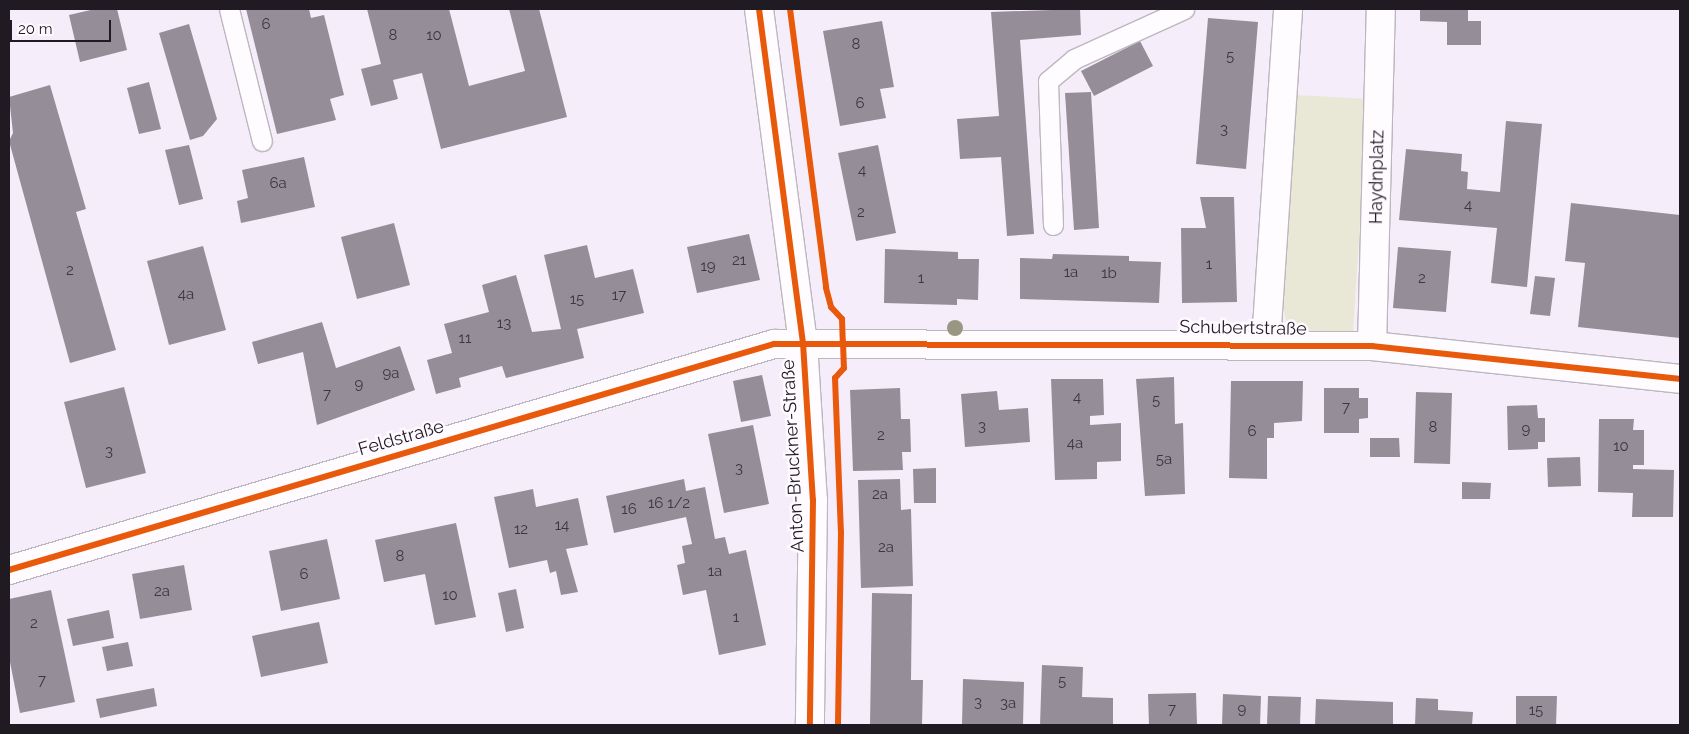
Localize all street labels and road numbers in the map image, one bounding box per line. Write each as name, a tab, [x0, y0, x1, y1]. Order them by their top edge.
street label: Haydnplatz	[1365, 130, 1389, 224]
street label: Schubertstraße	[1179, 316, 1307, 340]
street label: Anton-Bruckner-Straße	[777, 359, 809, 553]
street label: Feldstraße	[356, 415, 446, 461]

